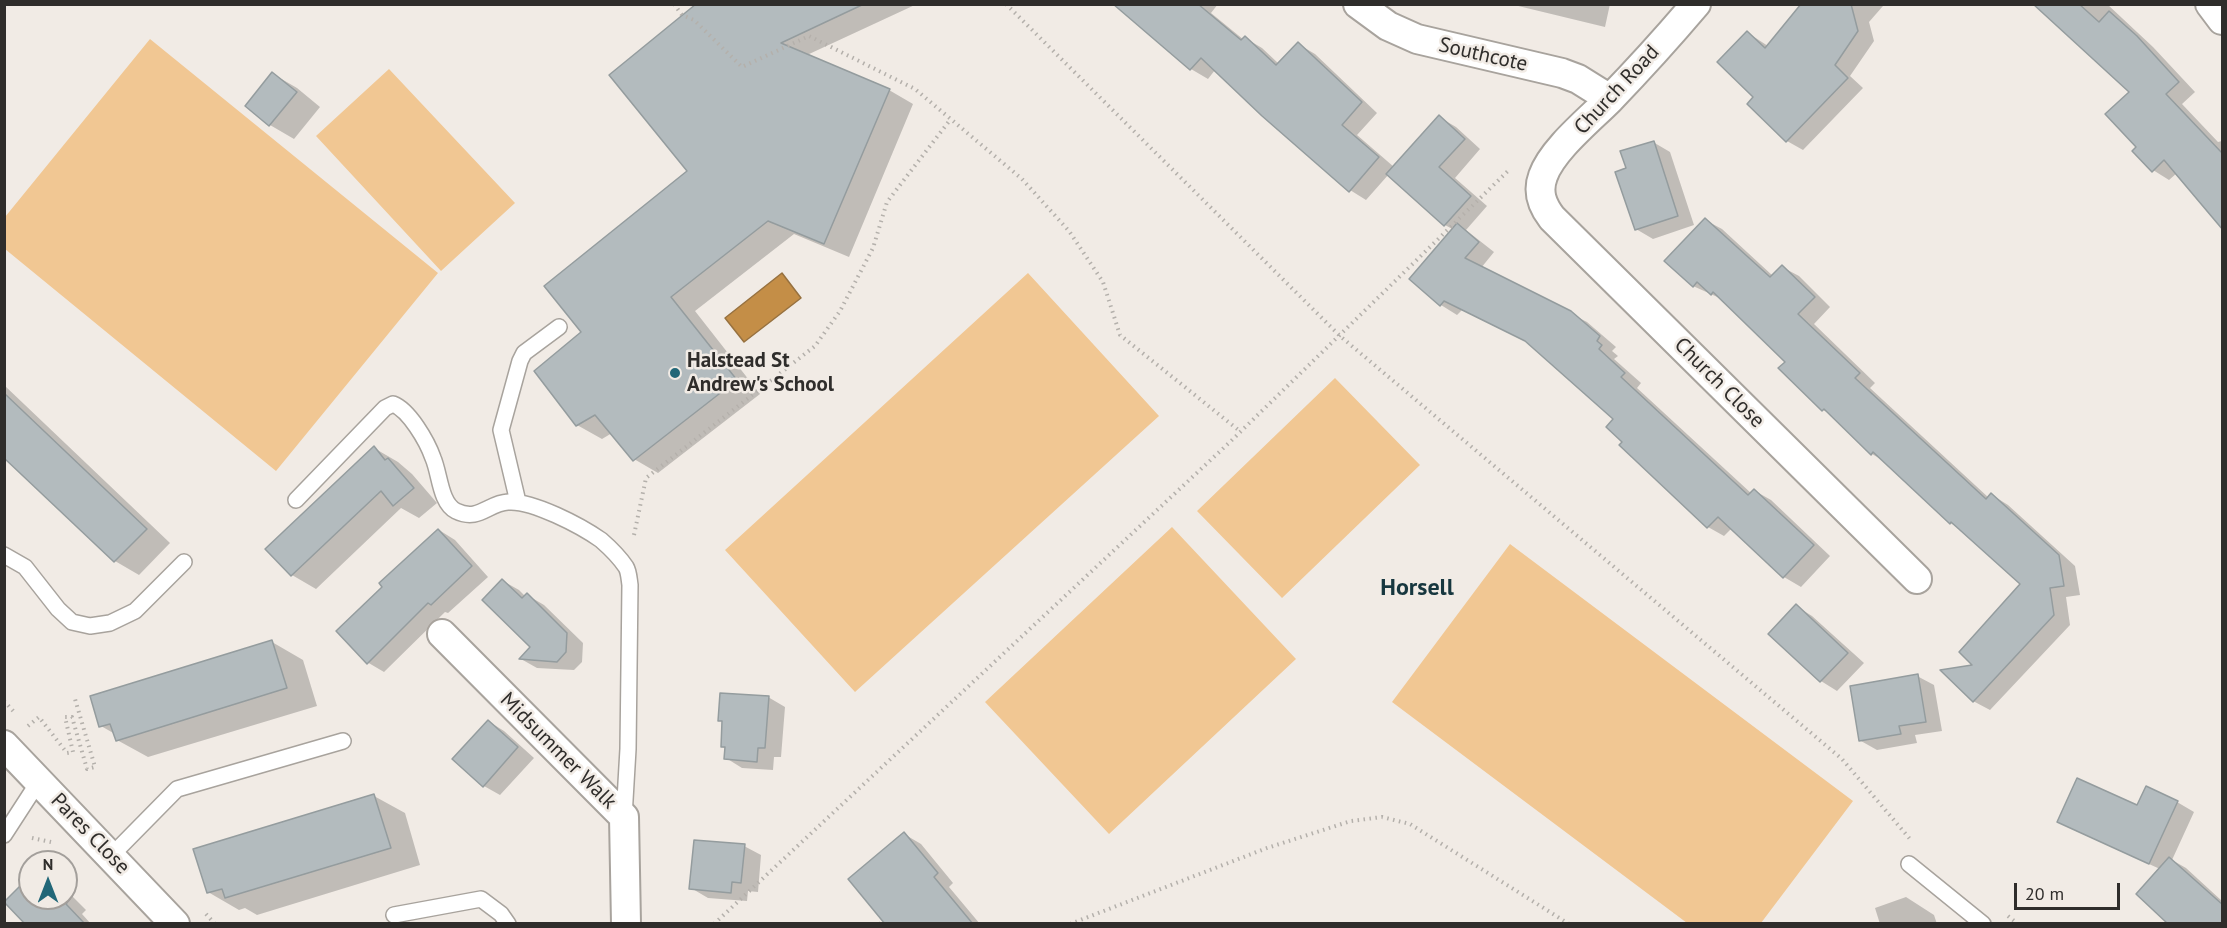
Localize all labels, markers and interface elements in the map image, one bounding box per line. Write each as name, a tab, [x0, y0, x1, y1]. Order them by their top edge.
street label: Southcote	[1436, 33, 1530, 77]
street label: Church Road	[1569, 40, 1665, 140]
street label: Church Close	[1669, 333, 1769, 433]
place label: Halstead St Andrew's School	[687, 348, 834, 398]
marker: Halstead St Andrew's School	[668, 366, 682, 380]
district label: Horsell	[1380, 574, 1454, 602]
street label: Midsummer Walk	[495, 688, 621, 814]
street label: Pares Close	[45, 788, 135, 880]
north arrow	[18, 850, 78, 910]
text: N	[43, 854, 53, 874]
scale bar	[2017, 871, 2124, 909]
text: 20 m	[2025, 882, 2064, 905]

